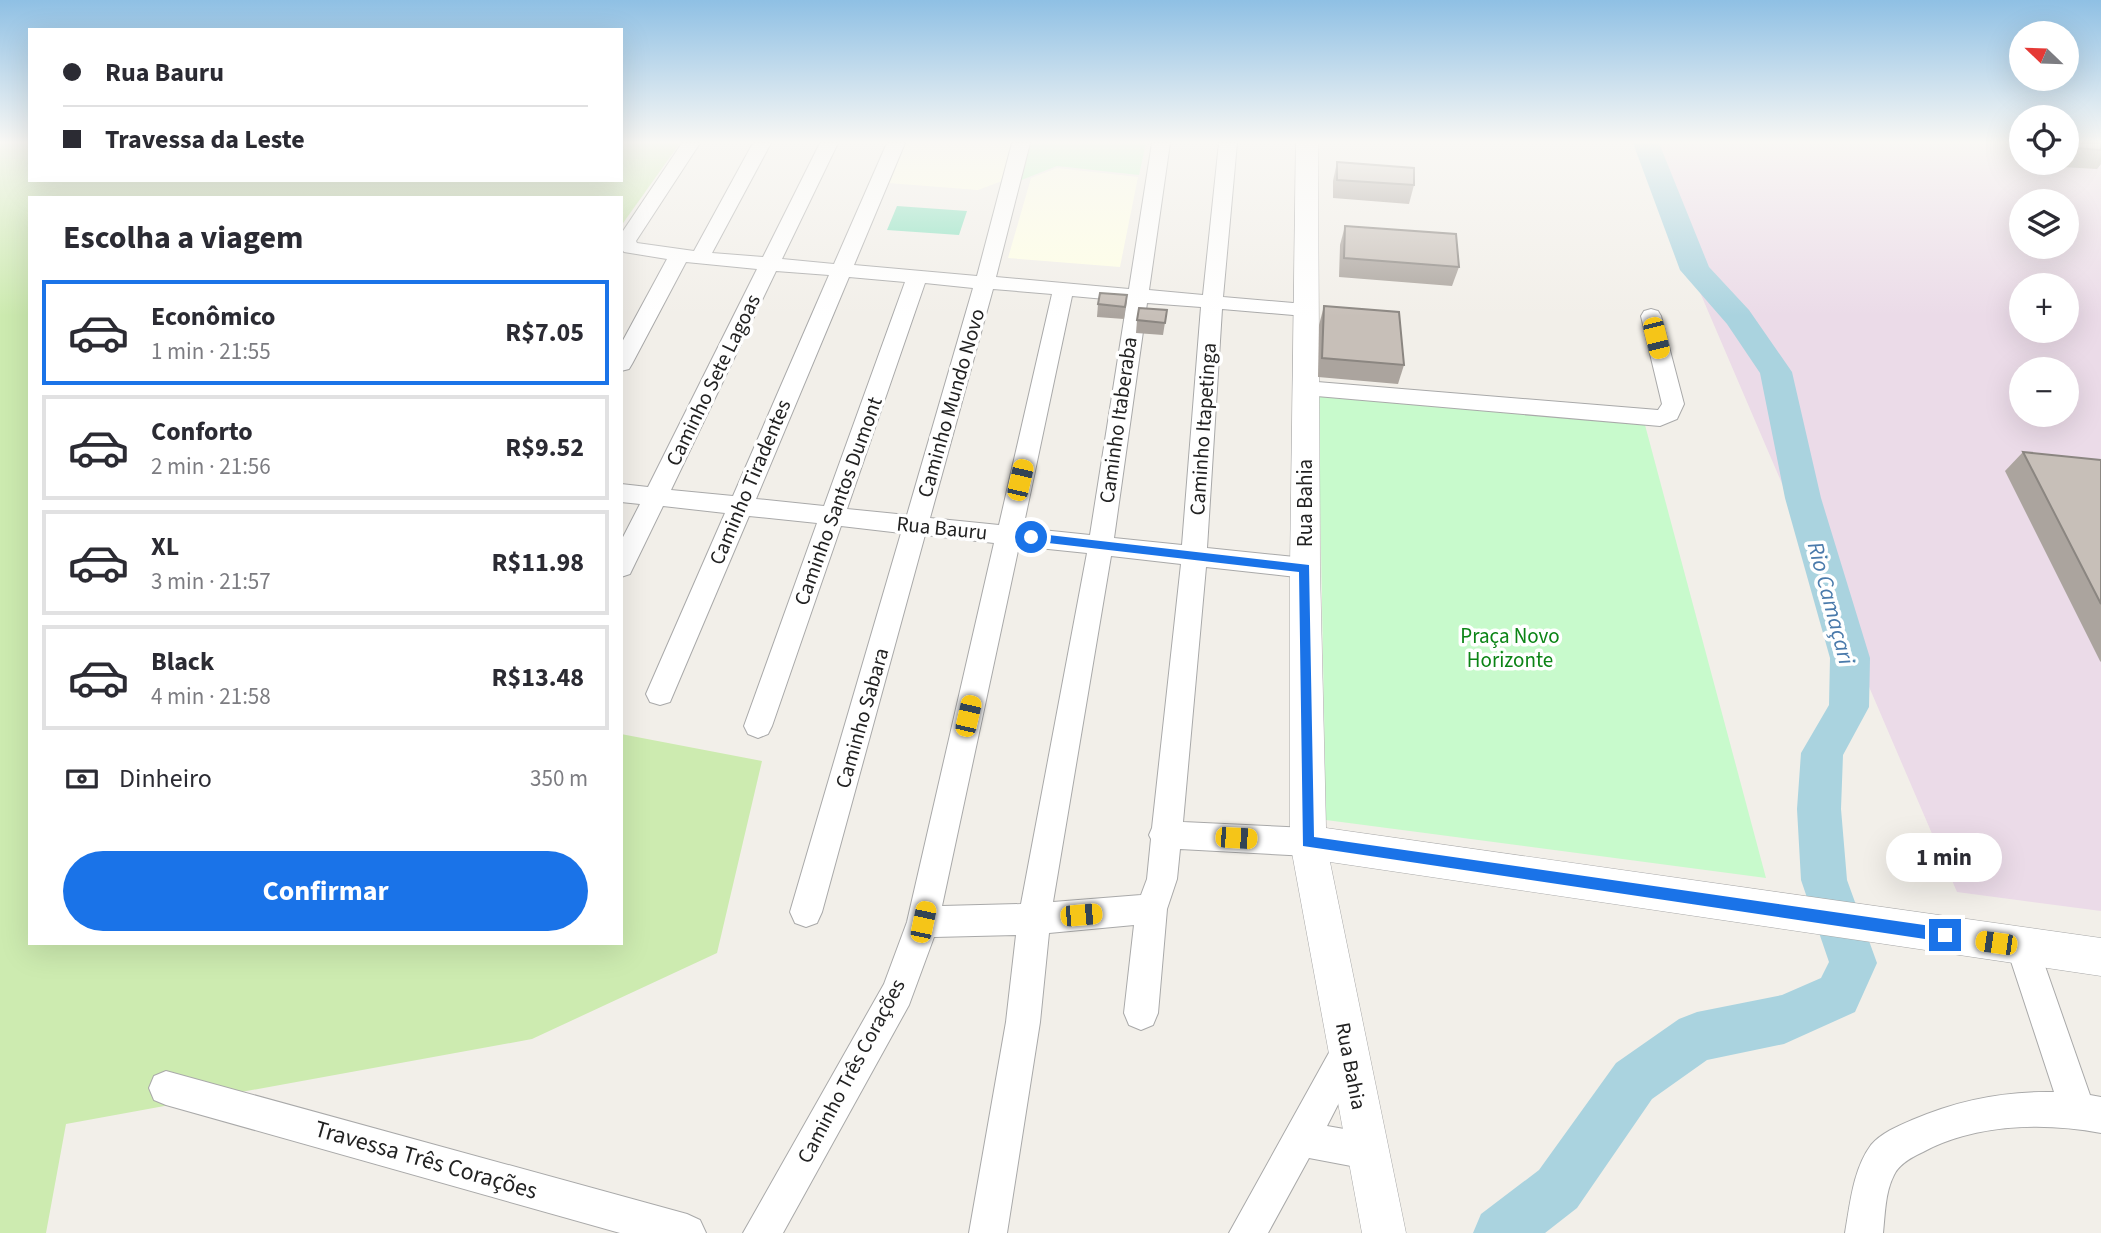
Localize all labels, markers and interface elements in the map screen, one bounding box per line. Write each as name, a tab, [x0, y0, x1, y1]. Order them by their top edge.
north arrow	[2009, 21, 2079, 91]
map controls	[2009, 21, 2079, 427]
text: Rua Bauru	[105, 54, 224, 91]
button: locate	[2009, 105, 2079, 175]
text: Travessa da Leste	[105, 121, 305, 158]
button: layers	[2009, 189, 2079, 259]
text: Escolha a viagem	[63, 215, 303, 261]
button: +	[2009, 273, 2079, 343]
street label: Caminho Sete Lagoas	[658, 289, 768, 471]
text: Econômico	[151, 298, 276, 335]
icon: car	[67, 301, 130, 364]
street label: Caminho Mundo Novo	[910, 305, 992, 501]
text: R$7.05	[505, 314, 584, 351]
car	[1641, 315, 1672, 361]
text: 1 min · 21:55	[151, 335, 271, 368]
street label: Caminho Itaberaba	[1091, 335, 1145, 505]
street label: Caminho Itapetinga	[1182, 342, 1224, 516]
button: −	[2009, 357, 2079, 427]
street label: Caminho Santos Dumont	[786, 393, 890, 609]
street label: Caminho Tiradentes	[702, 394, 798, 569]
text: Conforto	[151, 413, 253, 450]
icon: car	[67, 416, 130, 479]
text: R$9.52	[505, 429, 584, 466]
text: 2 min · 21:56	[151, 450, 271, 483]
car	[1006, 457, 1035, 503]
street label: Rua Bahia	[1290, 459, 1320, 547]
street label: Rua Bauru	[895, 508, 989, 548]
route start	[1015, 521, 1047, 553]
text: XL	[151, 528, 179, 565]
icon: car	[67, 531, 130, 594]
water label: Rio Camaçari	[1799, 538, 1863, 669]
text: R$11.98	[492, 544, 584, 581]
text: 3 min · 21:57	[151, 565, 271, 598]
park label: Praça Novo Horizonte	[1460, 621, 1560, 675]
text: Black	[151, 643, 214, 680]
street label: Caminho Sabara	[828, 644, 896, 792]
icon: car	[67, 646, 130, 709]
text: R$13.48	[492, 659, 584, 696]
text: 4 min · 21:58	[151, 680, 271, 713]
car	[954, 693, 983, 739]
icon: cash	[63, 760, 101, 798]
text: Dinheiro	[119, 760, 212, 797]
text: 350 m	[530, 762, 588, 795]
car	[1215, 826, 1258, 850]
callout: 1 min	[1887, 834, 2003, 883]
text: 1 min	[1916, 841, 1972, 874]
button: Confirmar	[63, 851, 588, 931]
car	[909, 899, 938, 945]
car	[1060, 903, 1103, 927]
route end	[1929, 919, 1961, 951]
car	[1974, 930, 2019, 956]
street label: Caminho Três Corações	[790, 973, 912, 1169]
street label: Rua Bahia	[1328, 1020, 1374, 1112]
street label: Travessa Três Corações	[311, 1111, 541, 1209]

